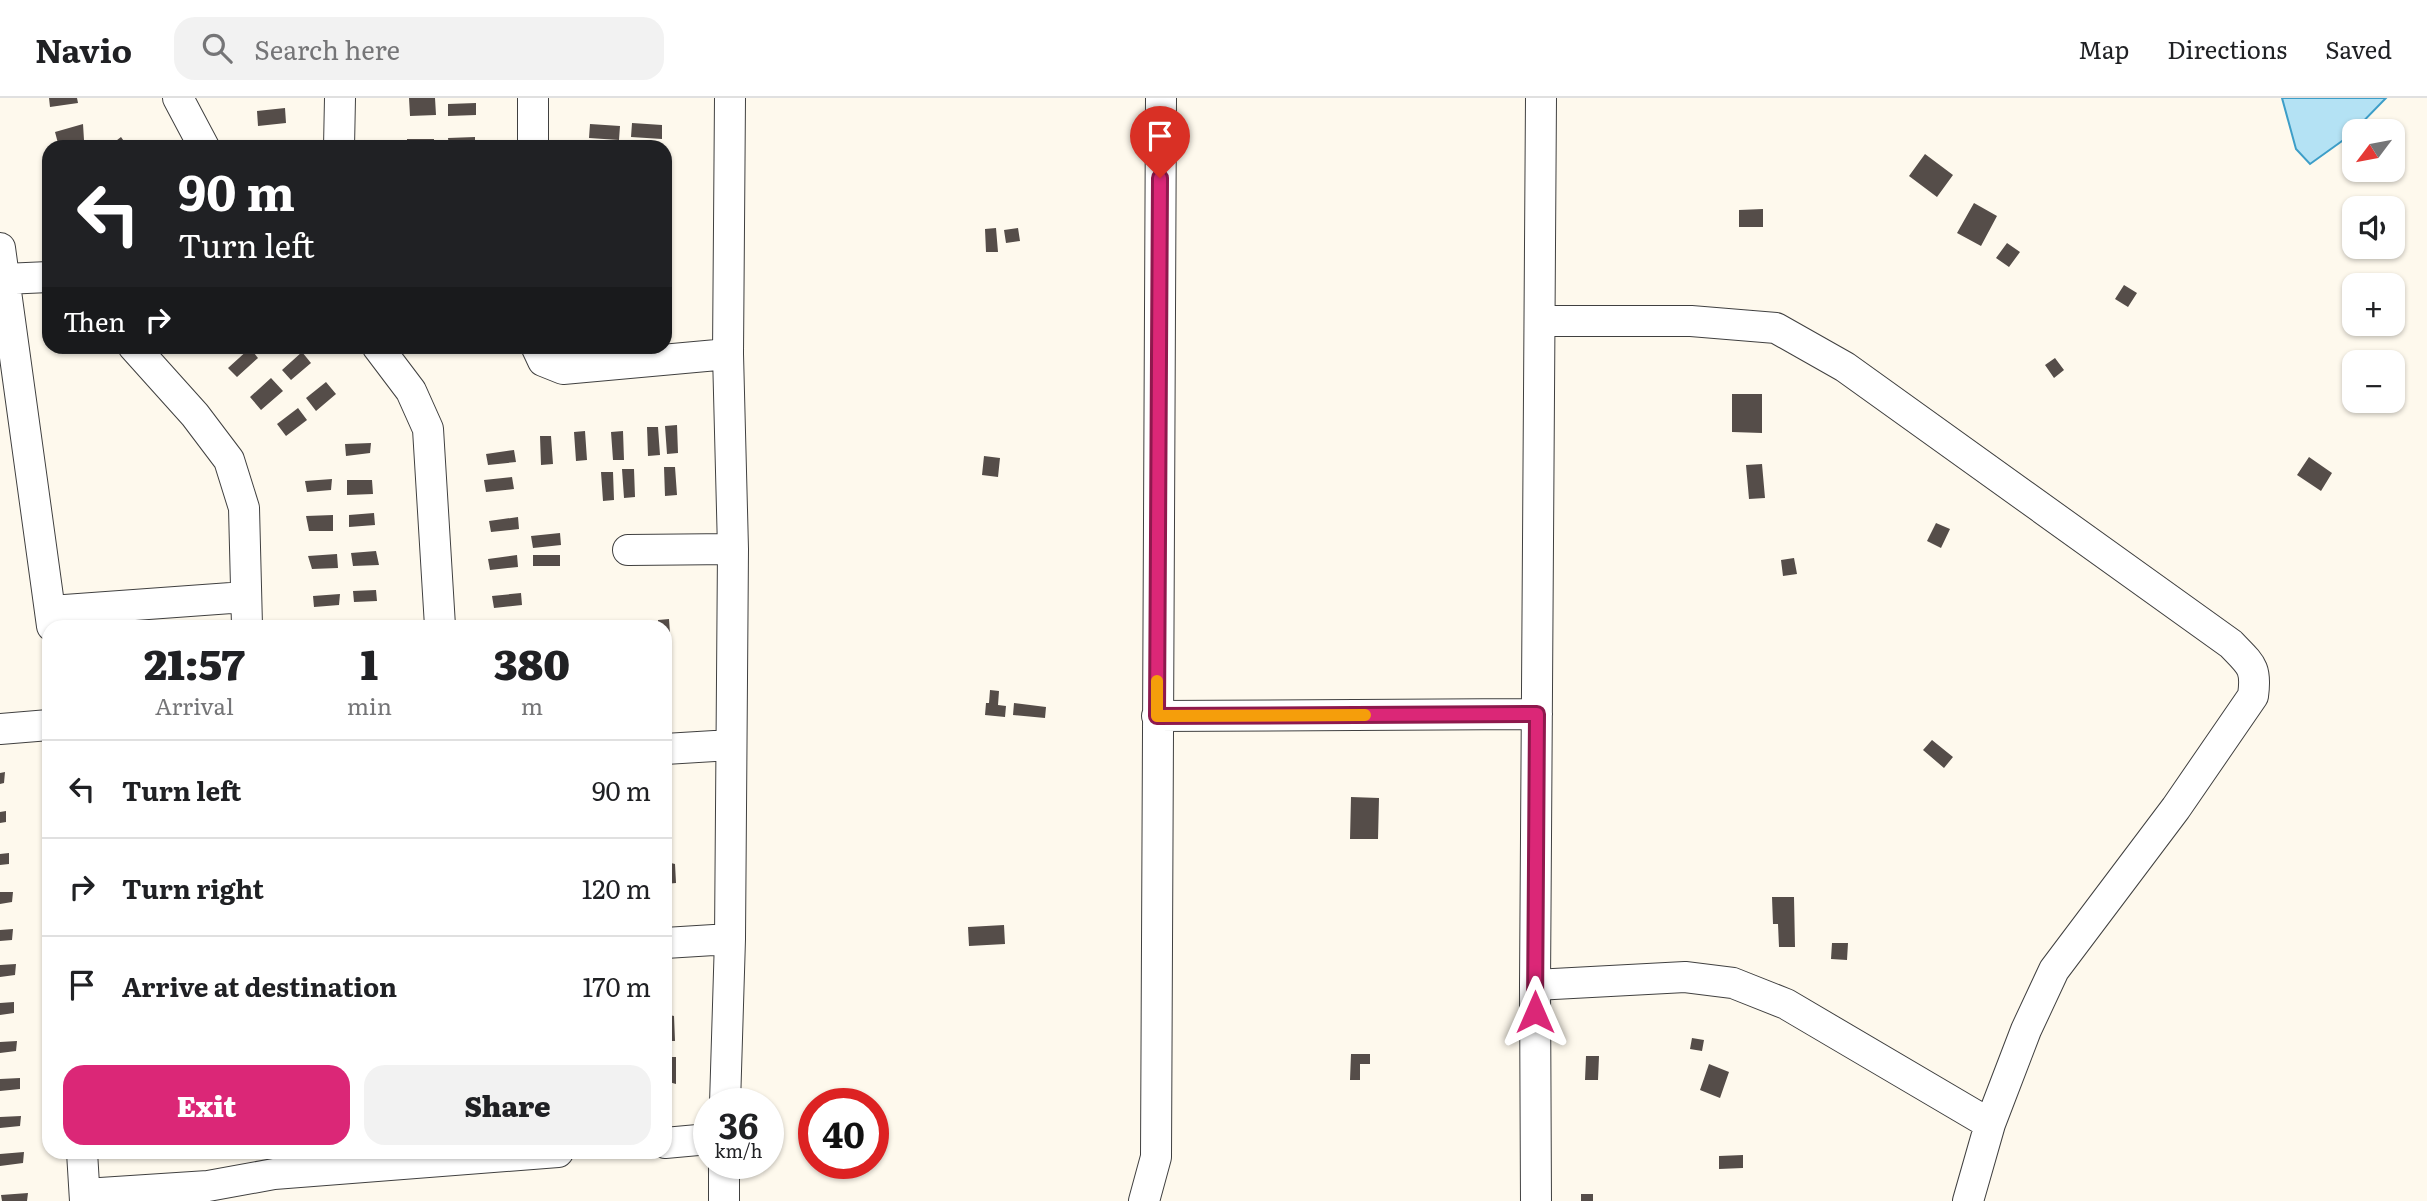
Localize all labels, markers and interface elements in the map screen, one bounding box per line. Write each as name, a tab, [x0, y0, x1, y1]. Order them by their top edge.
search box	[174, 17, 664, 80]
text: Navio	[35, 24, 132, 73]
icon: search	[198, 29, 236, 67]
text: Search here	[254, 29, 400, 68]
text: Map	[2078, 31, 2129, 66]
text: Directions	[2167, 31, 2287, 66]
text: Saved	[2325, 31, 2392, 66]
pin	[1130, 106, 1190, 178]
icon: arrive	[1141, 117, 1179, 155]
north arrow	[2342, 119, 2404, 182]
map controls	[2342, 119, 2405, 413]
text: 90 m	[178, 153, 295, 226]
icon: left	[63, 168, 154, 259]
button: sound	[2342, 196, 2405, 259]
text: Turn left	[178, 220, 315, 268]
button: +	[2342, 273, 2405, 336]
text: Then	[63, 301, 125, 340]
icon: right	[139, 301, 177, 339]
button: −	[2342, 350, 2405, 413]
text: 21:57	[144, 631, 245, 693]
text: 1	[360, 631, 378, 693]
text: 380	[494, 631, 570, 693]
text: Arrival	[155, 688, 234, 722]
text: min	[347, 688, 392, 722]
text: m	[521, 688, 543, 722]
icon: left	[63, 770, 101, 808]
text: Turn left	[122, 770, 241, 809]
text: 90 m	[592, 770, 651, 809]
icon: right	[63, 868, 101, 906]
text: Turn right	[122, 868, 264, 907]
text: 120 m	[582, 868, 651, 907]
icon: arrive	[63, 966, 101, 1004]
text: Arrive at destination	[122, 966, 397, 1005]
text: 170 m	[583, 966, 651, 1005]
position arrow	[1498, 975, 1572, 1049]
button: Exit	[63, 1065, 350, 1145]
button: Share	[364, 1065, 651, 1145]
speed limit sign: 40	[798, 1088, 889, 1179]
text: 36	[719, 1098, 758, 1150]
text: km/h	[715, 1137, 762, 1164]

